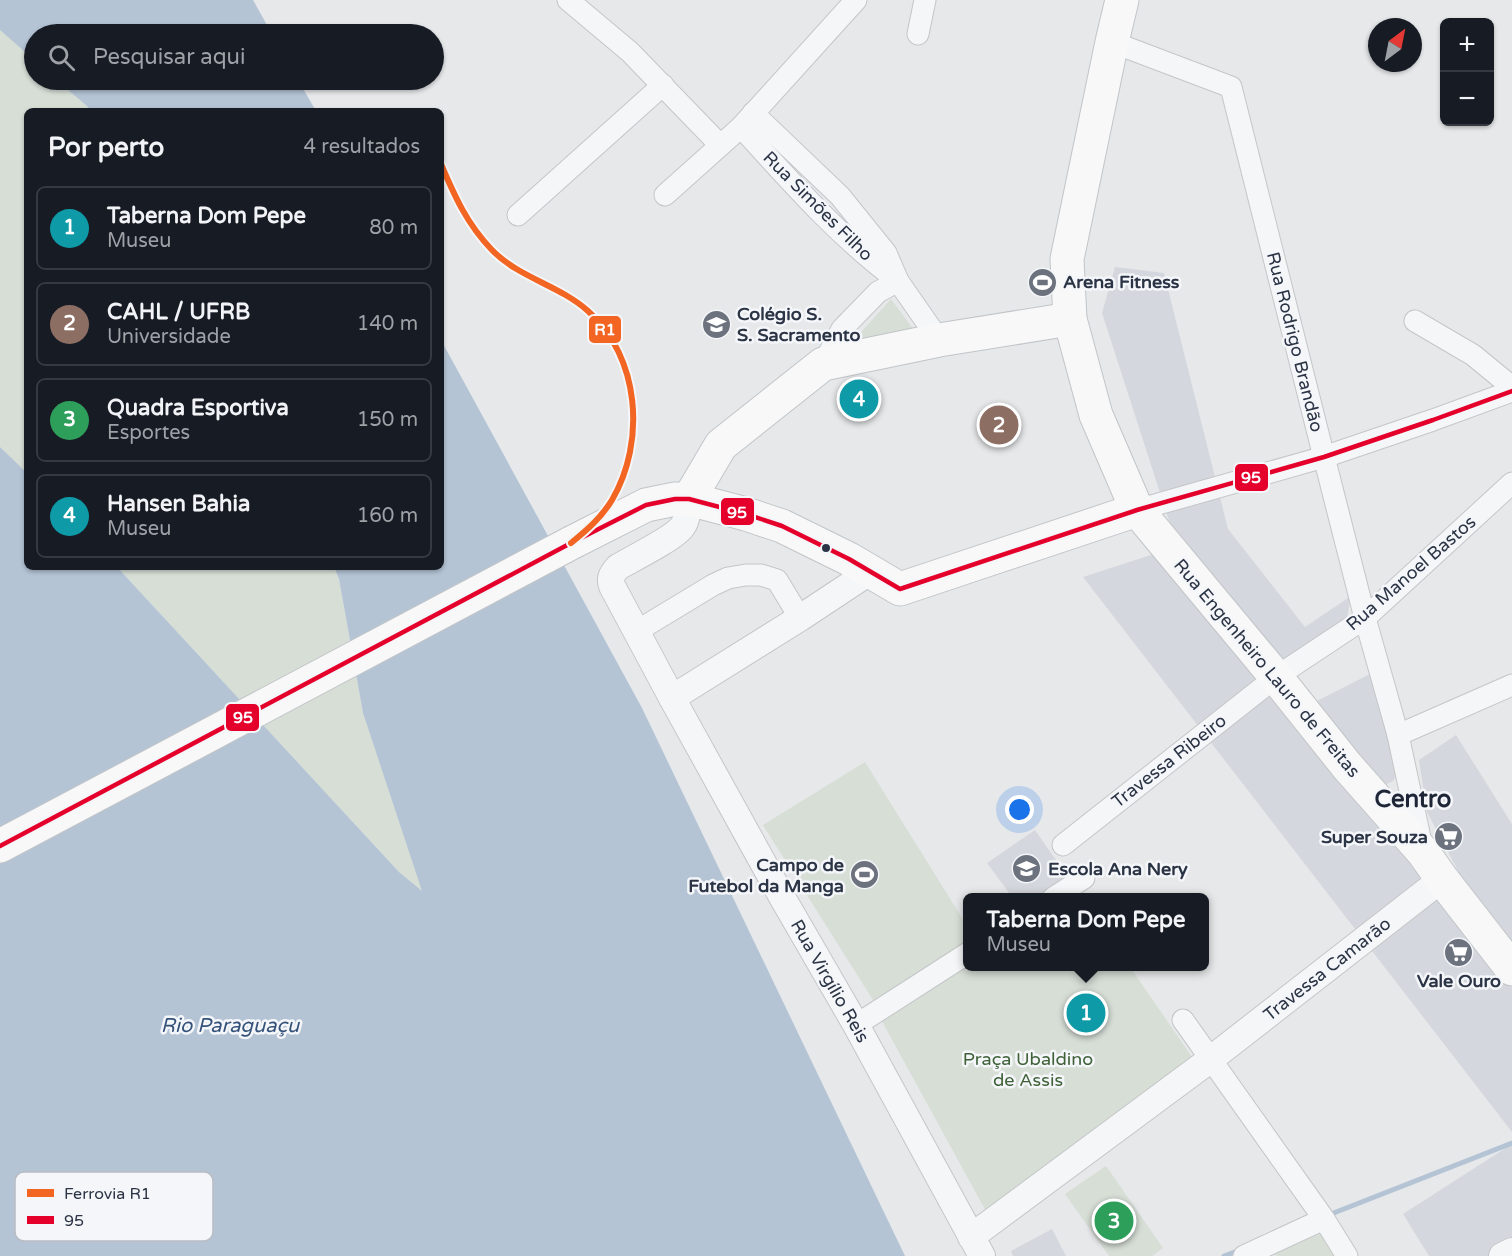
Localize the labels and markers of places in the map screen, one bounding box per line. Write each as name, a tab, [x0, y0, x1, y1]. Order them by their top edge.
sports icon: Arena Fitness	[1026, 266, 1058, 298]
place label: Arena Fitness	[1063, 271, 1180, 293]
place label: Colégio S. S. Sacramento	[737, 303, 860, 346]
school or university icon: Colégio S. S. Sacramento	[700, 308, 732, 340]
pin: 4	[840, 376, 878, 422]
pin: 2	[980, 402, 1018, 448]
unlabelled marker	[820, 542, 832, 554]
supermarket icon: Super Souza	[1433, 821, 1465, 853]
place label: Super Souza	[1321, 826, 1428, 848]
school or university icon: Escola Ana Nery	[1011, 853, 1043, 885]
place label: Campo de Futebol da Manga	[688, 854, 844, 897]
place label: Escola Ana Nery	[1048, 858, 1188, 880]
sports icon: Campo de Futebol da Manga	[849, 859, 881, 891]
supermarket icon: Vale Ouro	[1443, 936, 1475, 968]
place label: Vale Ouro	[1417, 970, 1501, 992]
pin: 1	[1066, 990, 1106, 1036]
pin: 3	[1094, 1198, 1134, 1244]

